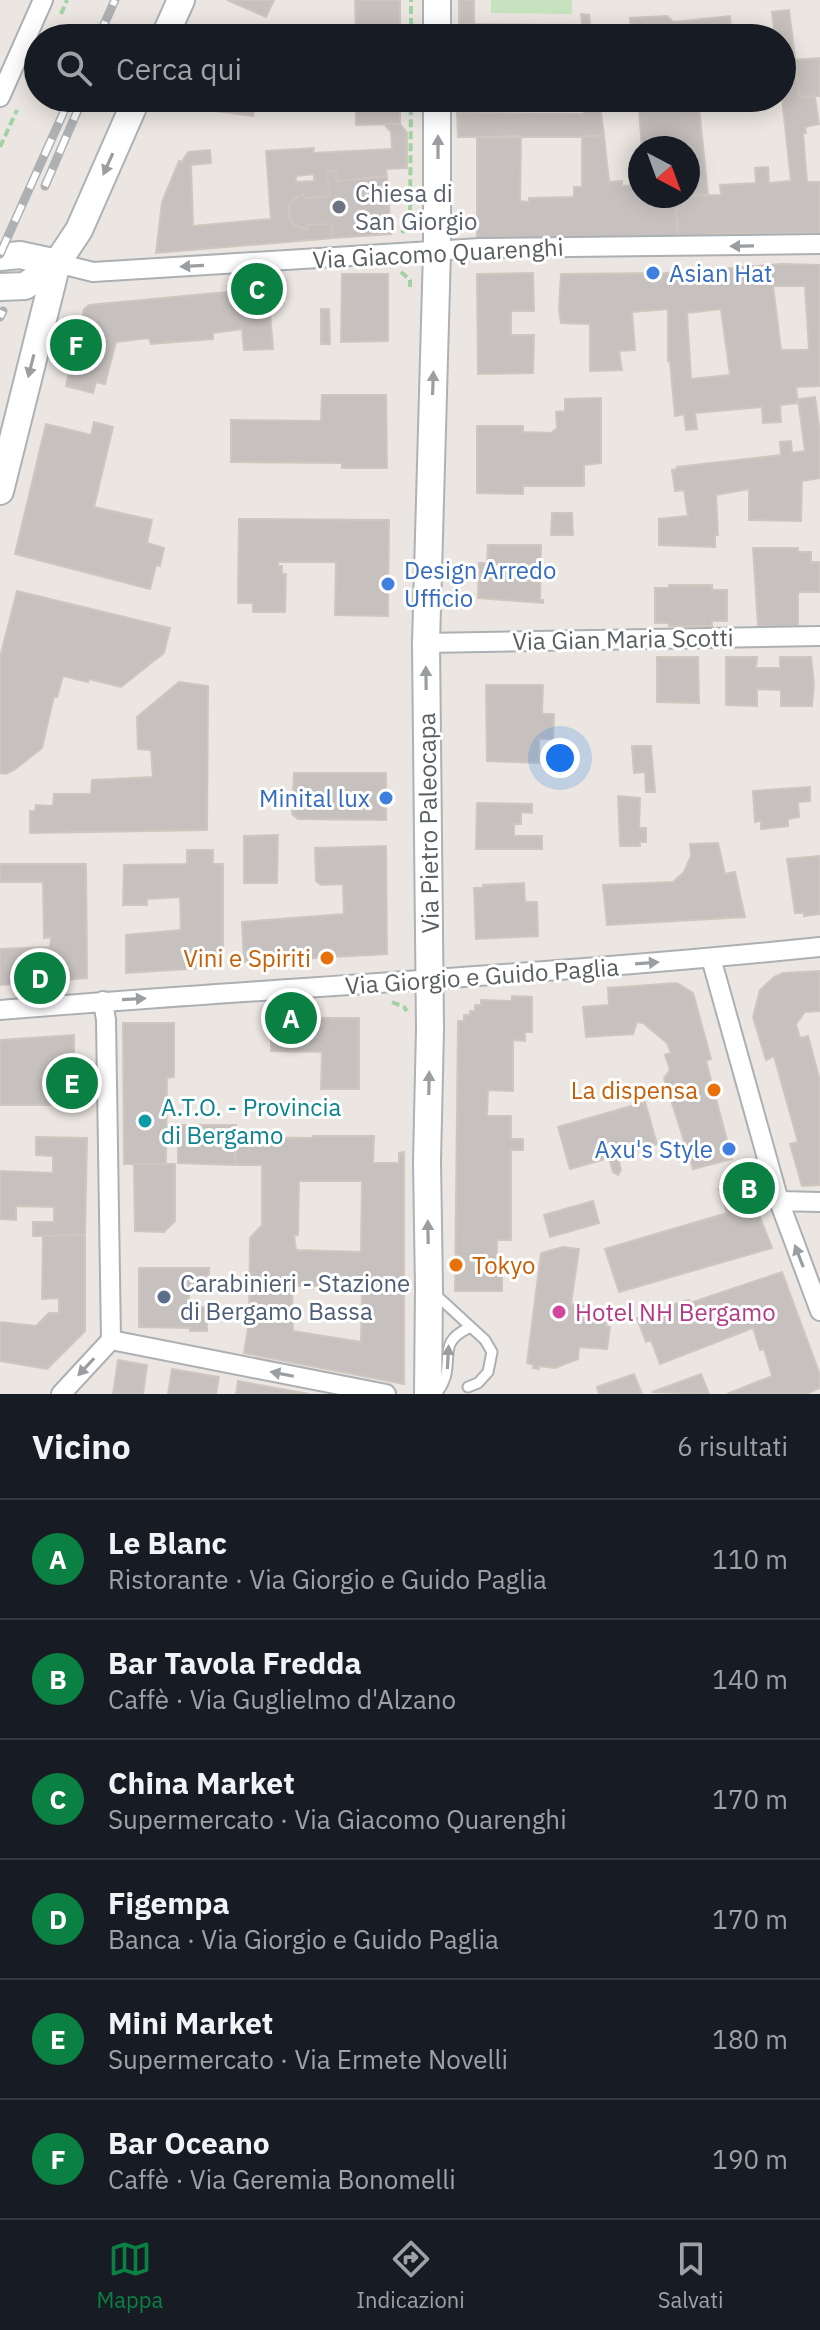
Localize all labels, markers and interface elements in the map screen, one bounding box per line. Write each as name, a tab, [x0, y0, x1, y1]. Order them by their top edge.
search box	[24, 24, 796, 112]
icon: search	[52, 46, 96, 90]
text: Cerca qui	[116, 49, 242, 88]
one-way arrow	[431, 134, 444, 159]
north arrow	[628, 136, 700, 208]
one-way arrow	[102, 152, 115, 176]
place label: Chiesa di San Giorgio	[355, 177, 478, 237]
marker: Chiesa di San Giorgio	[330, 198, 348, 216]
street label: Via Giacomo Quarenghi	[312, 230, 564, 276]
one-way arrow	[729, 239, 754, 252]
place label: Asian Hat	[669, 257, 772, 289]
pin: C	[231, 259, 283, 319]
one-way arrow	[179, 260, 204, 273]
marker: Asian Hat	[644, 264, 662, 282]
pin: F	[50, 315, 102, 375]
one-way arrow	[25, 353, 37, 378]
one-way arrow	[427, 370, 440, 395]
place label: Design Arredo Ufficio	[404, 554, 556, 614]
marker: Design Arredo Ufficio	[379, 575, 397, 593]
street label: Via Gian Maria Scotti	[512, 621, 734, 657]
one-way arrow	[420, 665, 432, 690]
street label: Via Pietro Paleocapa	[410, 712, 446, 934]
your location	[540, 738, 580, 778]
place label: Minital lux	[259, 782, 370, 814]
marker: Minital lux	[377, 789, 395, 807]
place label: Vini e Spiriti	[183, 942, 311, 974]
pin: D	[14, 948, 66, 1008]
marker: Vini e Spiriti	[318, 949, 336, 967]
street label: Via Giorgio e Guido Paglia	[344, 950, 620, 1002]
one-way arrow	[635, 956, 660, 969]
pin: A	[265, 988, 317, 1048]
one-way arrow	[122, 992, 147, 1005]
pin: E	[46, 1053, 98, 1113]
one-way arrow	[422, 1070, 435, 1095]
place label: La dispensa	[571, 1074, 698, 1106]
marker: La dispensa	[705, 1081, 723, 1099]
place label: A.T.O. - Provincia di Bergamo	[161, 1091, 341, 1151]
marker: A.T.O. - Provincia di Bergamo	[136, 1112, 154, 1130]
place label: Axu's Style	[595, 1133, 713, 1165]
marker: Axu's Style	[720, 1140, 738, 1158]
pin: B	[723, 1158, 775, 1218]
one-way arrow	[422, 1219, 434, 1244]
one-way arrow	[792, 1244, 805, 1268]
place label: Tokyo	[472, 1249, 536, 1281]
marker: Tokyo	[447, 1256, 465, 1274]
place label: Carabinieri - Stazione di Bergamo Bassa	[180, 1267, 410, 1327]
marker: Carabinieri - Stazione di Bergamo Bassa	[155, 1288, 173, 1306]
place label: Hotel NH Bergamo	[575, 1296, 776, 1328]
marker: Hotel NH Bergamo	[550, 1303, 568, 1321]
one-way arrow	[442, 1344, 455, 1369]
one-way arrow	[77, 1357, 95, 1376]
one-way arrow	[270, 1367, 295, 1379]
text: Vicino	[32, 1424, 131, 1468]
text: 6 risultati	[677, 1429, 788, 1463]
text: Le Blanc	[108, 1523, 227, 1562]
text: A	[49, 1542, 67, 1576]
text: 110 m	[712, 1542, 788, 1576]
text: Ristorante · Via Giorgio e Guido Paglia	[108, 1562, 547, 1596]
text: Bar Tavola Fredda	[108, 1643, 362, 1682]
text: B	[49, 1662, 67, 1696]
text: 140 m	[712, 1662, 788, 1696]
text: Caffè · Via Guglielmo d'Alzano	[108, 1682, 456, 1716]
text: China Market	[108, 1763, 295, 1802]
text: C	[50, 1782, 66, 1816]
text: 170 m	[712, 1782, 788, 1816]
text: Supermercato · Via Giacomo Quarenghi	[108, 1802, 567, 1836]
text: Figempa	[108, 1883, 230, 1922]
text: D	[49, 1902, 67, 1936]
text: 170 m	[712, 1902, 788, 1936]
text: Banca · Via Giorgio e Guido Paglia	[108, 1922, 499, 1956]
text: Mini Market	[108, 2003, 273, 2042]
text: E	[50, 2022, 66, 2056]
text: 180 m	[712, 2022, 788, 2056]
text: Supermercato · Via Ermete Novelli	[108, 2042, 508, 2076]
text: Bar Oceano	[108, 2123, 270, 2162]
text: F	[50, 2142, 66, 2176]
text: 190 m	[712, 2142, 788, 2176]
text: Caffè · Via Geremia Bonomelli	[108, 2162, 456, 2196]
tab: Mappa	[96, 2237, 163, 2314]
tab: Indicazioni	[356, 2237, 465, 2314]
tab: Salvati	[658, 2237, 724, 2314]

